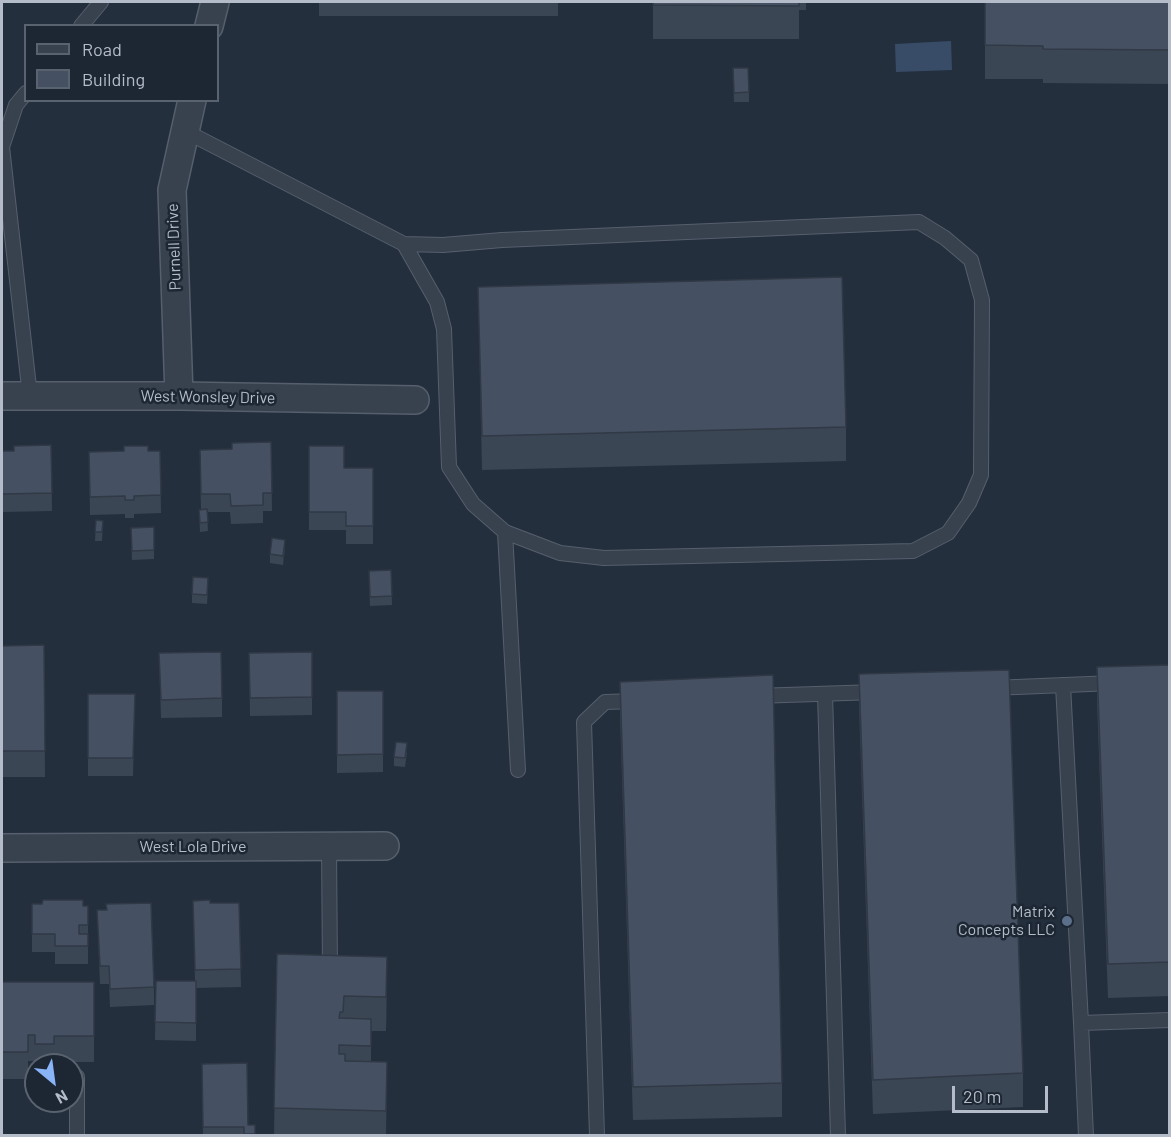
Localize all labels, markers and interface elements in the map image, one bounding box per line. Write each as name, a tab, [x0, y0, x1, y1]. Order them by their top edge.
legend	[24, 24, 219, 102]
text: Road	[82, 38, 122, 60]
text: Building	[82, 68, 145, 90]
street label: Purnell Drive	[163, 203, 185, 291]
street label: West Wonsley Drive	[140, 386, 276, 408]
street label: West Lola Drive	[140, 837, 246, 857]
place label: Matrix Concepts LLC	[958, 902, 1055, 940]
marker: Matrix Concepts LLC	[1060, 914, 1074, 928]
north arrow	[24, 1053, 84, 1113]
scale bar	[955, 1074, 1051, 1112]
text: 20 m	[963, 1085, 1001, 1107]
text: N	[53, 1087, 71, 1108]

